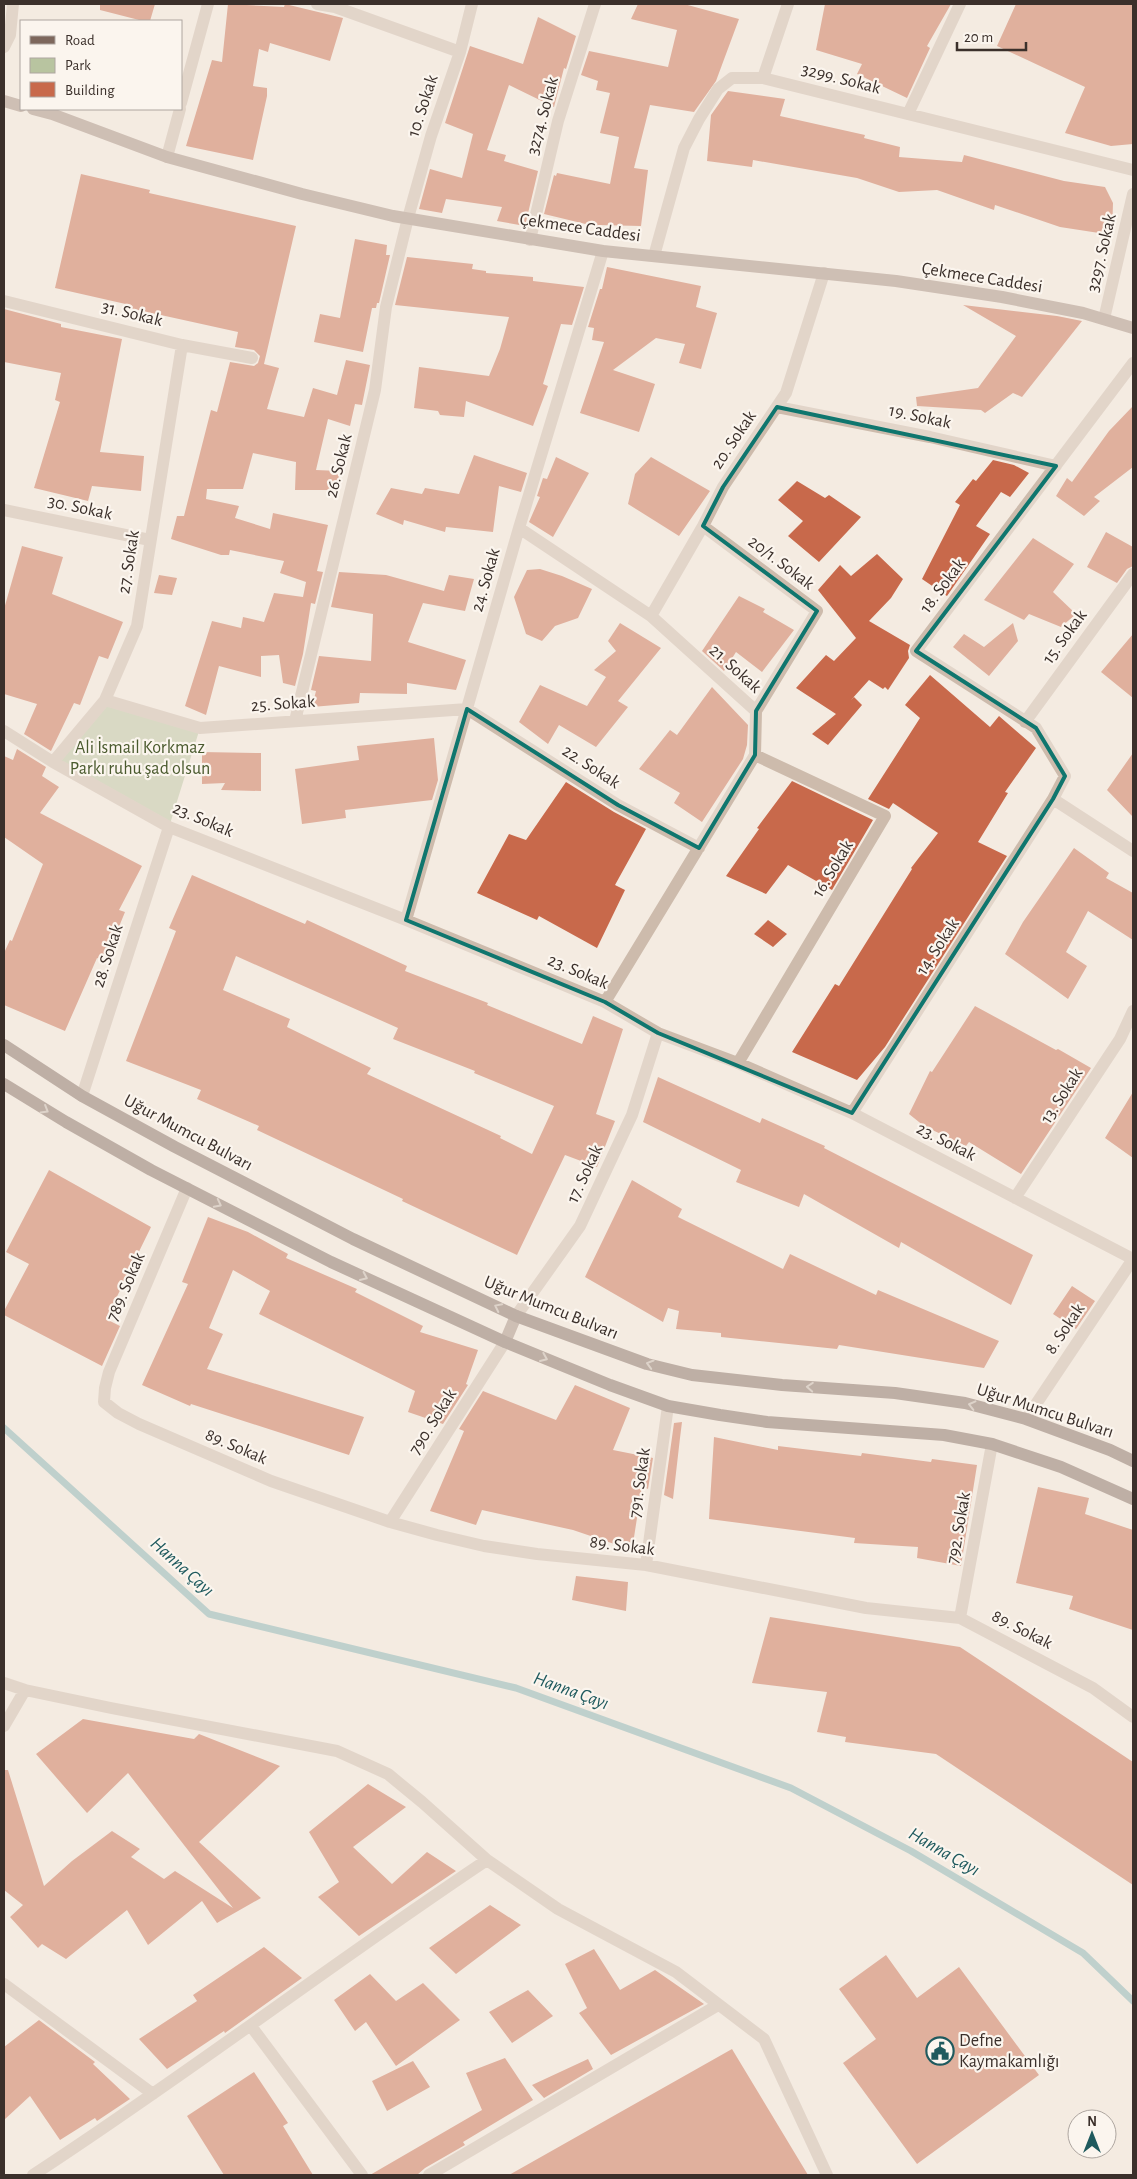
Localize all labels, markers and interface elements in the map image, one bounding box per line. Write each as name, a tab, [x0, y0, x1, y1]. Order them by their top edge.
legend	[20, 20, 182, 110]
scale bar	[957, 20, 1026, 52]
text: 20 m	[964, 30, 993, 45]
text: Road	[65, 33, 95, 48]
text: Park	[65, 58, 91, 73]
street label: 3299. Sokak	[800, 60, 883, 98]
street label: 10. Sokak	[405, 72, 442, 139]
street label: 3274. Sokak	[524, 74, 562, 157]
text: Building	[65, 83, 115, 98]
street label: Çekmece Caddesi	[518, 211, 642, 245]
street label: 3297. Sokak	[1084, 211, 1120, 294]
street label: Çekmece Caddesi	[920, 260, 1044, 296]
street label: 31. Sokak	[100, 298, 165, 330]
street label: 19. Sokak	[887, 402, 953, 433]
street label: 20. Sokak	[708, 407, 760, 472]
street label: 26. Sokak	[322, 431, 356, 500]
street label: 30. Sokak	[46, 492, 115, 524]
street label: 27. Sokak	[115, 528, 143, 595]
street label: 20/1. Sokak	[745, 532, 818, 594]
street label: 24. Sokak	[468, 545, 504, 614]
street label: 18. Sokak	[917, 555, 970, 617]
street label: 15. Sokak	[1039, 606, 1091, 667]
street label: 21. Sokak	[706, 641, 765, 697]
street label: 25. Sokak	[250, 693, 316, 715]
park label: Ali İsmail Korkmaz Parkı ruhu şad olsun	[70, 737, 210, 778]
street label: 22. Sokak	[559, 742, 624, 793]
street label: 23. Sokak	[170, 799, 237, 841]
street label: 16. Sokak	[809, 837, 857, 901]
street label: 14. Sokak	[913, 915, 963, 978]
street label: 28. Sokak	[89, 921, 127, 990]
street label: 23. Sokak	[545, 951, 612, 993]
street label: 13. Sokak	[1038, 1064, 1087, 1127]
street label: Uğur Mumcu Bulvarı	[121, 1091, 255, 1175]
one-way arrow	[40, 1103, 49, 1113]
street label: 23. Sokak	[913, 1119, 979, 1165]
street label: 17. Sokak	[564, 1141, 607, 1206]
one-way arrow	[213, 1198, 222, 1208]
street label: 789. Sokak	[103, 1249, 149, 1324]
one-way arrow	[359, 1271, 368, 1282]
street label: Uğur Mumcu Bulvarı	[481, 1273, 621, 1343]
street label: 8. Sokak	[1042, 1300, 1089, 1358]
one-way arrow	[494, 1303, 503, 1314]
one-way arrow	[539, 1352, 548, 1362]
one-way arrow	[646, 1360, 654, 1370]
street label: Uğur Mumcu Bulvarı	[974, 1380, 1116, 1442]
one-way arrow	[806, 1382, 814, 1393]
street label: 790. Sokak	[406, 1385, 461, 1458]
one-way arrow	[967, 1400, 976, 1411]
street label: 89. Sokak	[202, 1426, 270, 1468]
street label: 791. Sokak	[626, 1446, 654, 1519]
street label: 792. Sokak	[944, 1490, 974, 1565]
street label: 89. Sokak	[588, 1533, 656, 1559]
water label: Hanna Çayı	[147, 1534, 217, 1600]
street label: 89. Sokak	[989, 1607, 1056, 1653]
water label: Hanna Çayı	[531, 1669, 611, 1713]
water label: Hanna Çayı	[905, 1824, 983, 1880]
place label: Defne Kaymakamlığı	[959, 2032, 1059, 2071]
public building icon: Defne Kaymakamlığı	[925, 2036, 955, 2066]
north arrow	[1067, 2109, 1117, 2159]
text: N	[1087, 2115, 1097, 2129]

